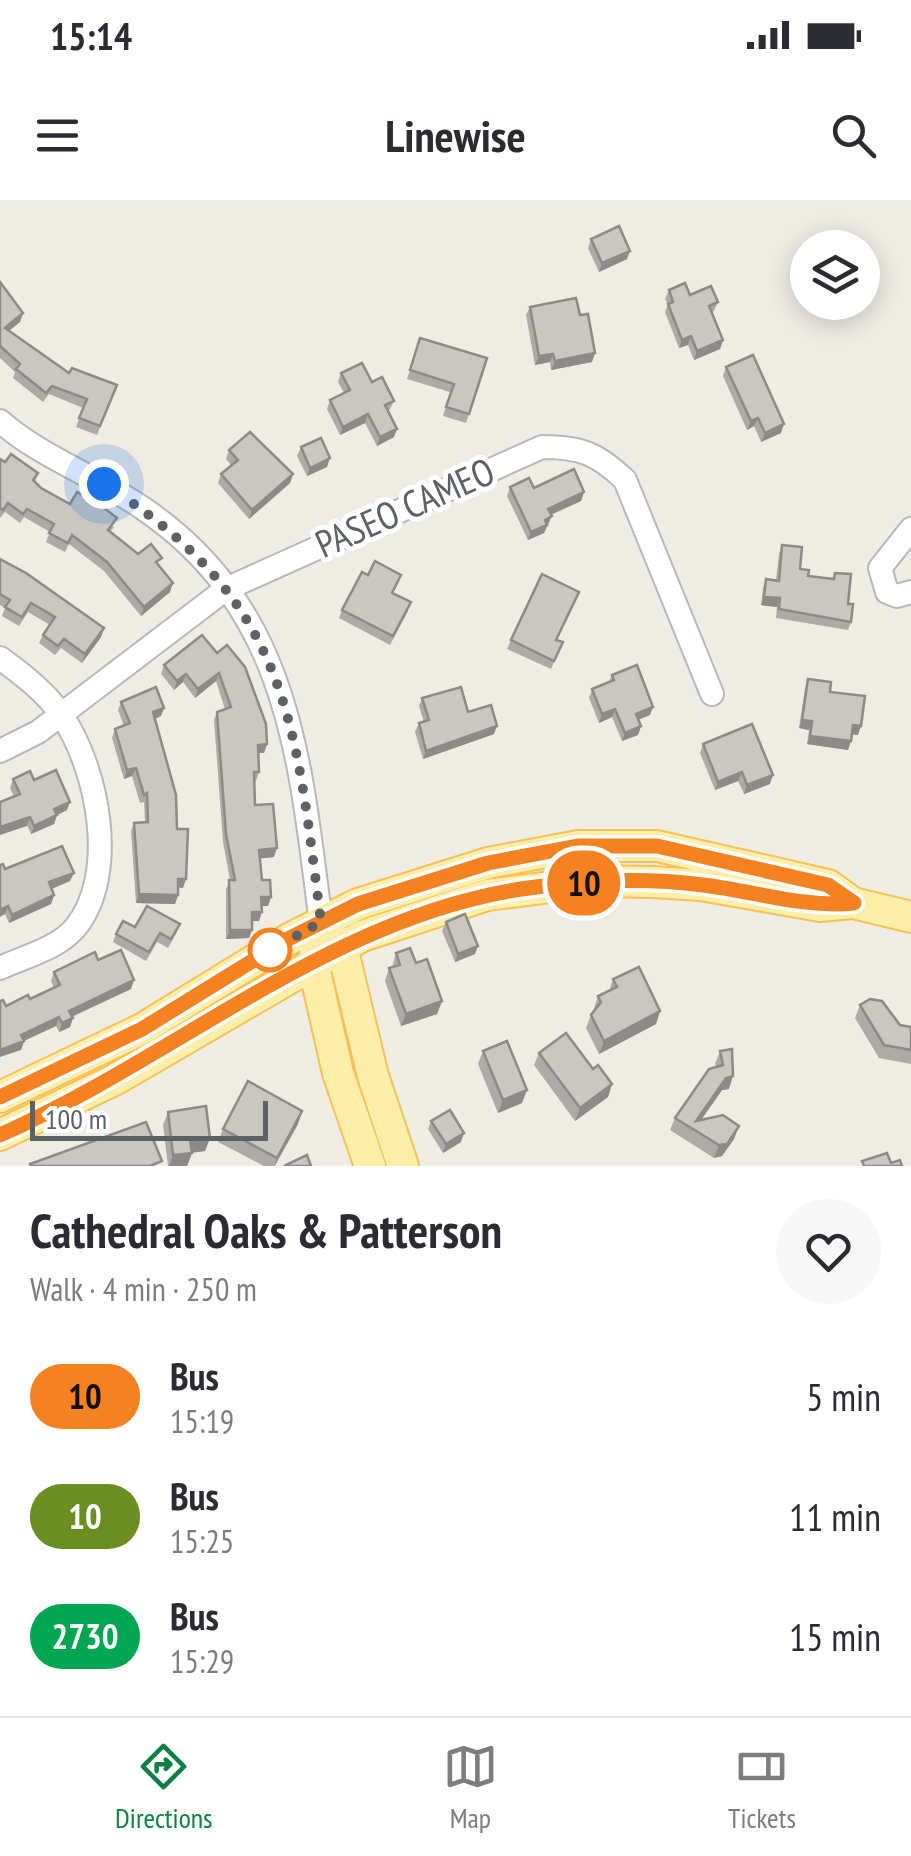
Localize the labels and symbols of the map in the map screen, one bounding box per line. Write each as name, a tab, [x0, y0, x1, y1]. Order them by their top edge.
street label: PASEO CAMEO	[307, 446, 501, 568]
your location	[79, 459, 129, 509]
line badge: 10	[539, 850, 629, 916]
unlabelled marker	[249, 929, 291, 971]
scale bar	[30, 1096, 268, 1140]

